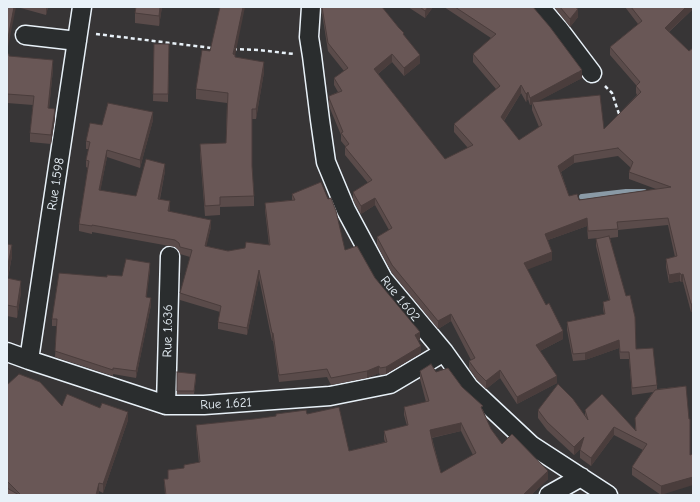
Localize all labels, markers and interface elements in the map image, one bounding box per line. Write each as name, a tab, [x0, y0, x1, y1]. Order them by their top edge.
street label: Rue 1.598	[44, 157, 68, 211]
street label: Rue 1.602	[377, 273, 423, 325]
street label: Rue 1.636	[160, 304, 176, 358]
street label: Rue 1.621	[200, 395, 252, 413]

